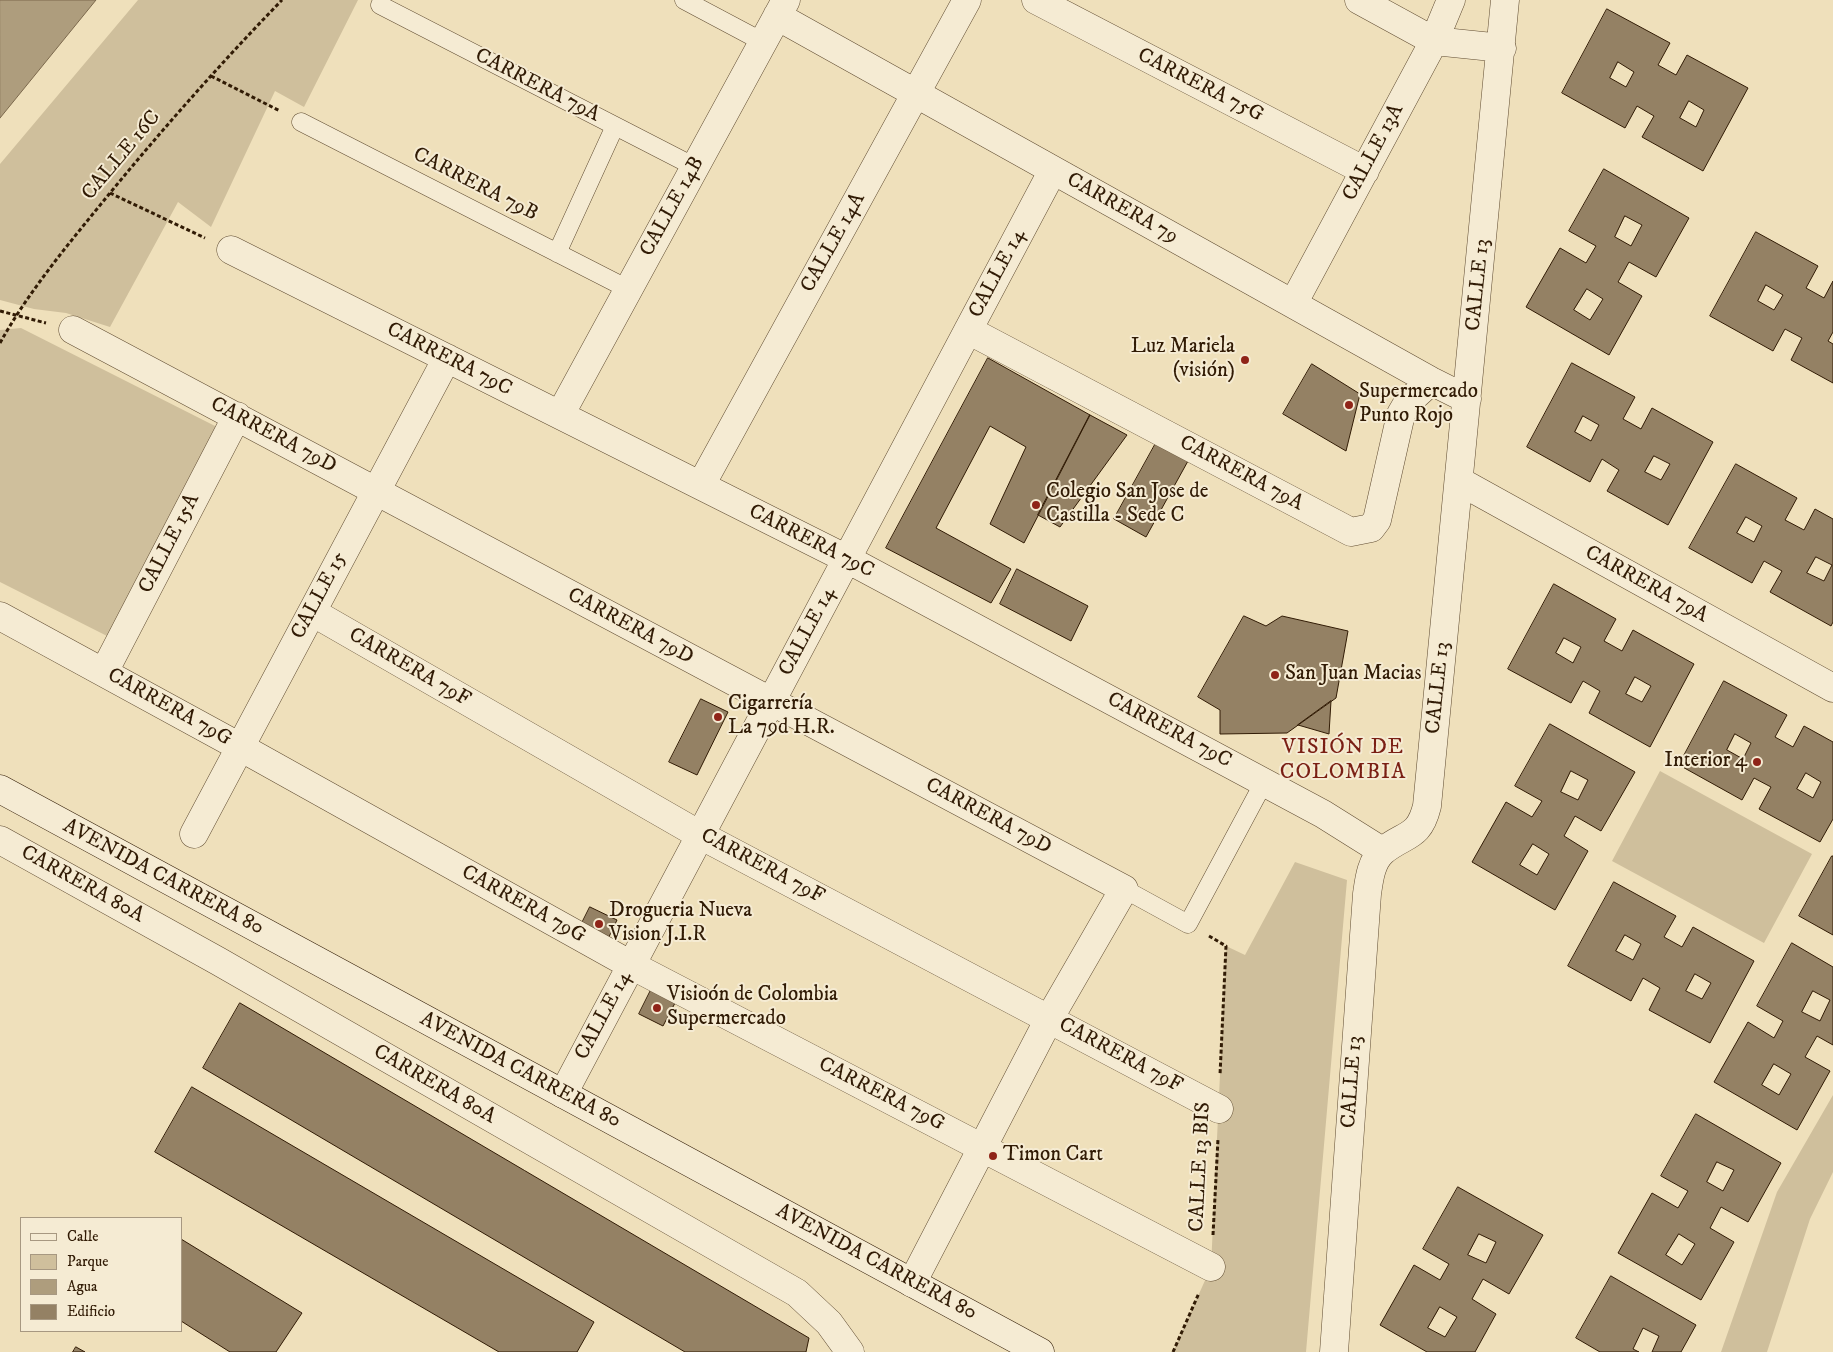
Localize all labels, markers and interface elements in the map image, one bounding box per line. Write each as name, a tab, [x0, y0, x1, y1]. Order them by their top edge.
street label: CARRERA 75G	[1133, 43, 1267, 129]
street label: CARRERA 79A	[470, 44, 604, 128]
street label: CALLE 13A	[1338, 100, 1410, 206]
street label: CALLE 16C	[77, 106, 167, 206]
street label: CARRERA 79B	[408, 143, 542, 227]
street label: CALLE 14B	[635, 153, 711, 261]
street label: CARRERA 79	[1062, 168, 1182, 250]
street label: CALLE 14A	[796, 189, 872, 297]
street label: CALLE 14	[964, 225, 1032, 323]
street label: CALLE 13	[1462, 238, 1496, 332]
street label: CARRERA 79C	[382, 318, 516, 402]
place label: Luz Mariela (visión)	[1131, 335, 1235, 385]
marker: Luz Mariela (visión)	[1239, 354, 1251, 366]
place label: Supermercado Punto Rojo	[1359, 380, 1478, 430]
street label: CARRERA 79D	[206, 392, 340, 480]
marker: Supermercado Punto Rojo	[1343, 399, 1355, 411]
street label: CARRERA 79A	[1175, 431, 1307, 517]
place label: Colegio San Jose de Castilla - Sede C	[1046, 480, 1208, 530]
street label: CALLE 15A	[134, 490, 206, 598]
marker: Colegio San Jose de Castilla - Sede C	[1030, 499, 1042, 511]
street label: CARRERA 79C	[744, 500, 878, 584]
street label: CARRERA 79A	[1580, 541, 1712, 629]
street label: CALLE 15	[287, 548, 353, 644]
street label: CARRERA 79D	[563, 583, 697, 671]
street label: CALLE 14	[774, 583, 842, 681]
street label: CARRERA 79F	[344, 623, 474, 713]
street label: CALLE 13	[1422, 641, 1456, 735]
place label: San Juan Macias	[1285, 662, 1421, 688]
street label: CARRERA 79G	[102, 663, 236, 753]
marker: San Juan Macias	[1269, 669, 1281, 681]
street label: CARRERA 79C	[1102, 688, 1236, 774]
place label: Cigarrería La 79d H.R.	[728, 692, 835, 742]
marker: Cigarrería La 79d H.R.	[712, 711, 724, 723]
district label: VISIÓN DE COLOMBIA	[1279, 735, 1407, 786]
place label: Interior 4	[1664, 749, 1747, 775]
marker: Interior 4	[1751, 756, 1763, 768]
street label: CARRERA 79D	[921, 773, 1055, 861]
street label: AVENIDA CARRERA 80	[58, 814, 268, 942]
street label: CARRERA 79F	[696, 824, 828, 910]
street label: CARRERA 80A	[16, 841, 148, 929]
street label: CARRERA 79G	[456, 860, 590, 950]
place label: Drogueria Nueva Vision J.I.R	[609, 899, 752, 949]
marker: Drogueria Nueva Vision J.I.R	[593, 918, 605, 930]
street label: CALLE 14	[570, 967, 638, 1065]
place label: Visioón de Colombia Supermercado	[667, 983, 838, 1033]
marker: Visioón de Colombia Supermercado	[651, 1002, 663, 1014]
street label: AVENIDA CARRERA 80	[415, 1007, 625, 1135]
street label: CARRERA 79F	[1054, 1013, 1186, 1099]
street label: CALLE 13	[1337, 1035, 1369, 1129]
street label: CARRERA 80A	[368, 1040, 500, 1130]
street label: CARRERA 79G	[814, 1052, 948, 1138]
street label: CALLE 13 BIS	[1185, 1101, 1217, 1233]
place label: Timon Cart	[1003, 1143, 1103, 1169]
marker: Timon Cart	[987, 1150, 999, 1162]
street label: AVENIDA CARRERA 80	[771, 1199, 981, 1327]
legend	[20, 1217, 182, 1332]
text: Calle	[67, 1227, 99, 1246]
text: Parque	[67, 1252, 108, 1271]
text: Agua	[67, 1277, 97, 1296]
text: Edificio	[67, 1302, 115, 1321]

